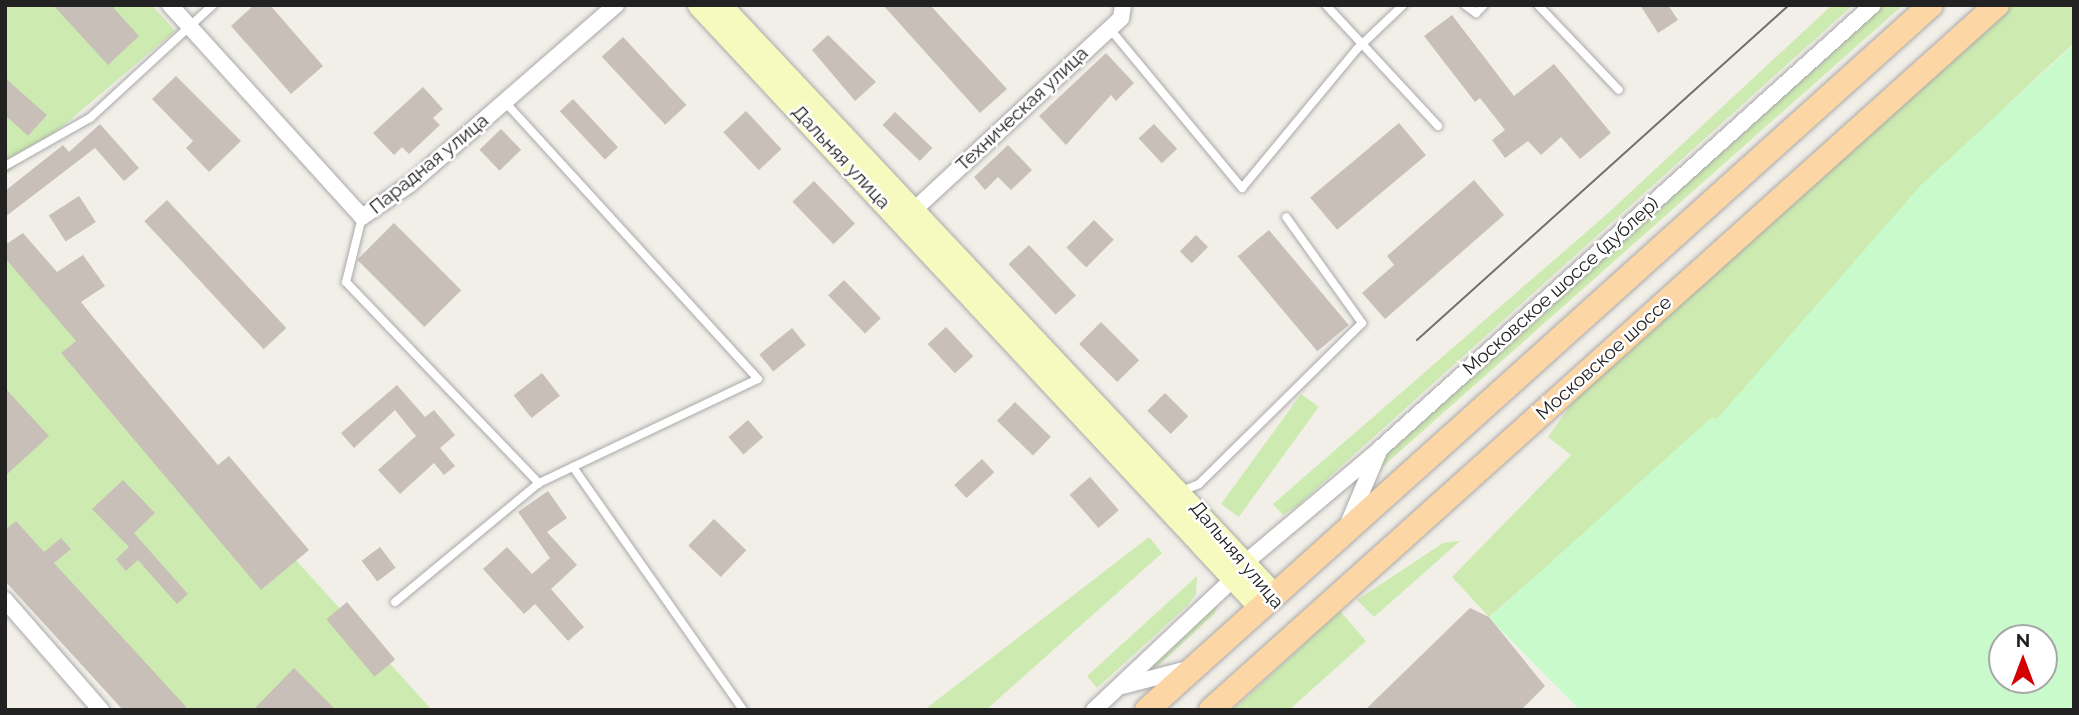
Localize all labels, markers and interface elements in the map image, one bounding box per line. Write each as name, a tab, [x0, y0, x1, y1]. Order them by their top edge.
street label: Техническая улица	[951, 42, 1093, 176]
street label: Дальняя улица	[787, 100, 895, 214]
street label: Парадная улица	[365, 109, 493, 219]
street label: Московское шоссе (дублер)	[1458, 192, 1664, 380]
street label: Московское шоссе	[1532, 291, 1676, 425]
street label: Дальняя улица	[1185, 496, 1289, 614]
north arrow	[1988, 624, 2058, 694]
text: N	[2016, 629, 2030, 651]

